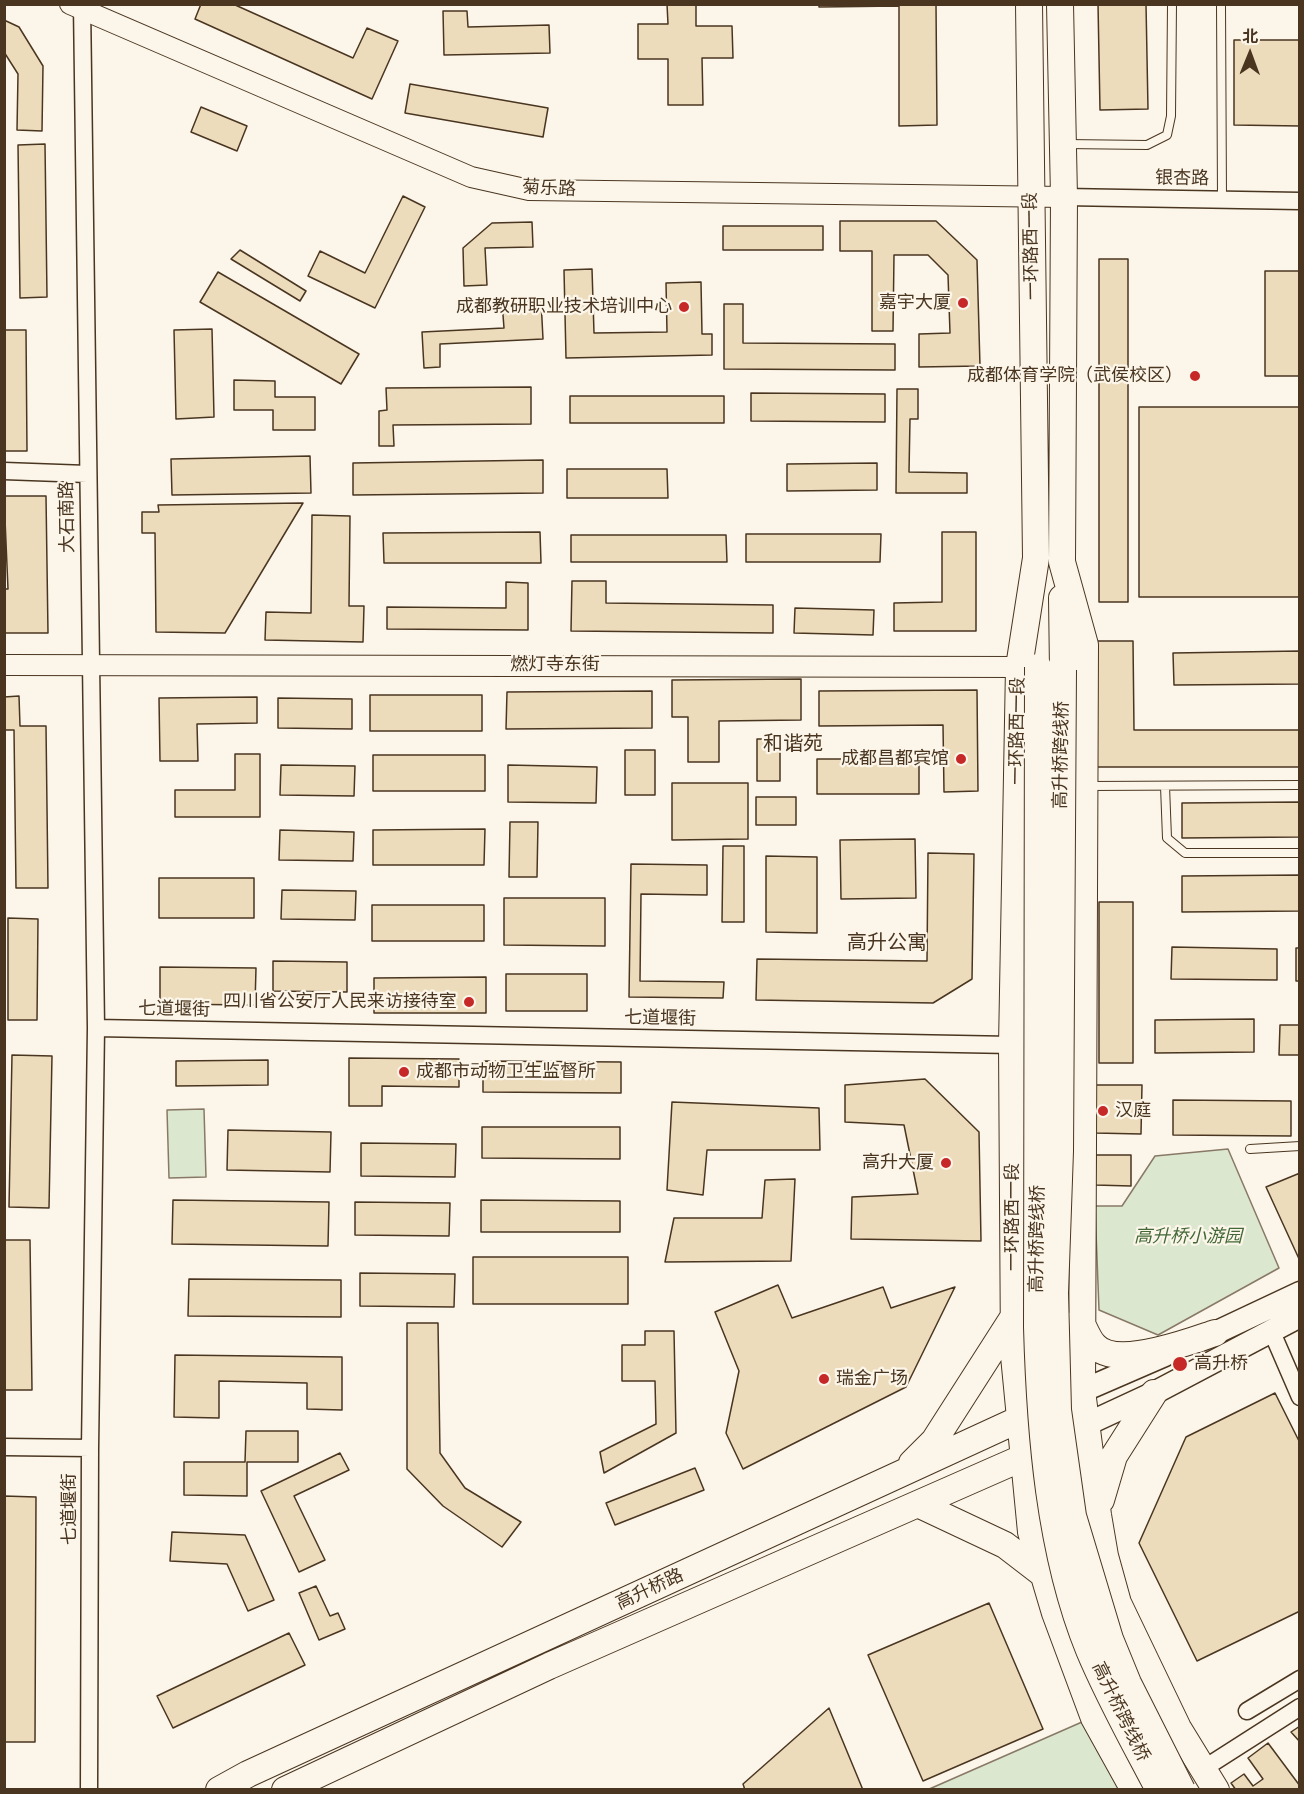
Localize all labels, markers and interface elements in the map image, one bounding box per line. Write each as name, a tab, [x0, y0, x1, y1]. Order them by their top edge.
north arrow	[1220, 24, 1280, 84]
text: 北	[1242, 25, 1259, 47]
street label: 银杏路	[1155, 168, 1209, 190]
street label: 菊乐路	[521, 177, 577, 201]
street label: 一环路西一段	[1020, 192, 1044, 300]
place label: 嘉宇大厦	[879, 292, 951, 314]
place label: 成都教研职业技术培训中心	[456, 296, 672, 318]
marker: 嘉宇大厦	[956, 296, 970, 310]
marker: 成都教研职业技术培训中心	[677, 300, 691, 314]
place label: 成都体育学院（武侯校区）	[967, 365, 1183, 387]
marker: 成都体育学院（武侯校区）	[1188, 369, 1202, 383]
street label: 大石南路	[57, 481, 79, 553]
street label: 燃灯寺东街	[510, 654, 600, 676]
street label: 一环路西一段	[1006, 677, 1030, 785]
street label: 高升桥跨线桥	[1050, 701, 1074, 809]
district label: 和谐苑	[763, 733, 823, 757]
place label: 成都昌都宾馆	[841, 748, 949, 770]
marker: 成都昌都宾馆	[954, 752, 968, 766]
district label: 高升公寓	[847, 932, 927, 956]
place label: 四川省公安厅人民来访接待室	[223, 991, 457, 1013]
marker: 四川省公安厅人民来访接待室	[462, 995, 476, 1009]
street label: 七道堰街	[138, 999, 210, 1021]
street label: 七道堰街	[624, 1008, 696, 1030]
place label: 成都市动物卫生监督所	[416, 1061, 596, 1083]
marker: 成都市动物卫生监督所	[397, 1065, 411, 1079]
place label: 汉庭	[1115, 1100, 1151, 1122]
marker: 汉庭	[1096, 1104, 1110, 1118]
place label: 高升大厦	[862, 1152, 934, 1174]
marker: 高升大厦	[939, 1156, 953, 1170]
street label: 一环路西一段	[1002, 1163, 1024, 1271]
street label: 高升桥跨线桥	[1026, 1185, 1050, 1293]
park label: 高升桥小游园	[1134, 1226, 1242, 1248]
place label: 高升桥	[1194, 1353, 1248, 1375]
marker: 高升桥	[1171, 1355, 1189, 1373]
place label: 瑞金广场	[836, 1368, 908, 1390]
marker: 瑞金广场	[817, 1372, 831, 1386]
street label: 七道堰街	[59, 1473, 81, 1545]
street label: 高升桥路	[613, 1565, 687, 1615]
street label: 高升桥跨线桥	[1087, 1659, 1153, 1765]

